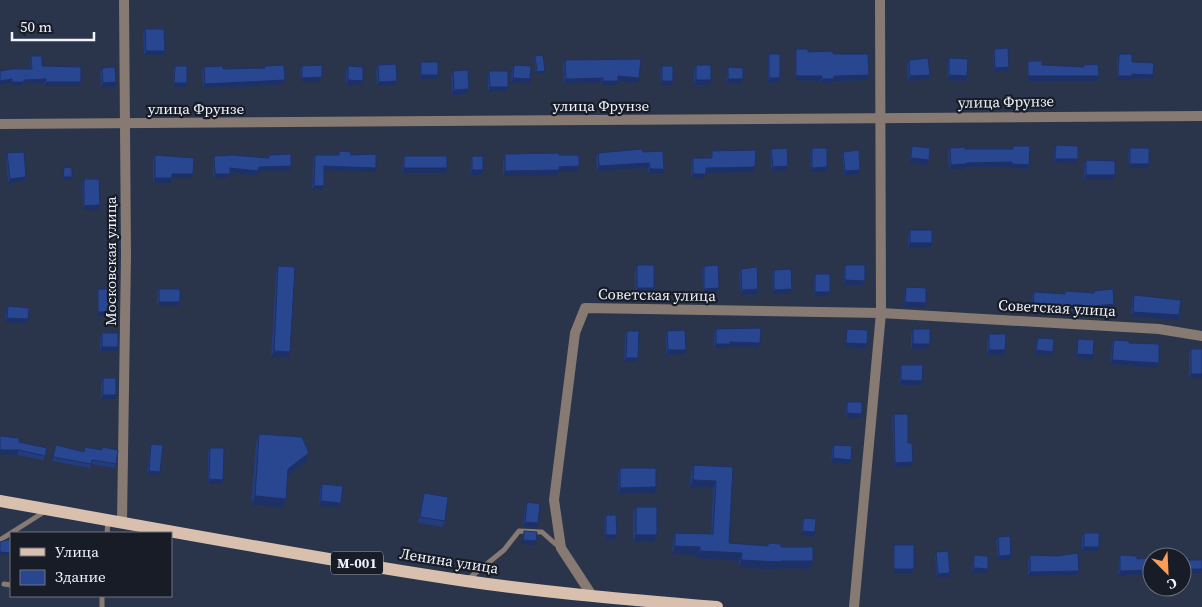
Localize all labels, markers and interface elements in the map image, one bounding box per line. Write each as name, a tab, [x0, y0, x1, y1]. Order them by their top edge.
scale bar	[12, 10, 95, 42]
text: 50 m	[20, 16, 52, 37]
street label: улица Фрунзе	[958, 90, 1055, 113]
street label: улица Фрунзе	[553, 95, 650, 116]
street label: улица Фрунзе	[148, 98, 245, 119]
street label: Московская улица	[100, 196, 121, 326]
street label: Советская улица	[598, 283, 716, 306]
street label: Советская улица	[998, 294, 1117, 321]
legend	[10, 532, 172, 597]
text: Улица	[55, 541, 99, 562]
street label: Ленина улица	[398, 542, 500, 579]
north arrow	[1142, 547, 1192, 597]
road number: М-001	[331, 552, 383, 574]
text: Здание	[55, 566, 106, 587]
text: С	[1164, 573, 1180, 595]

